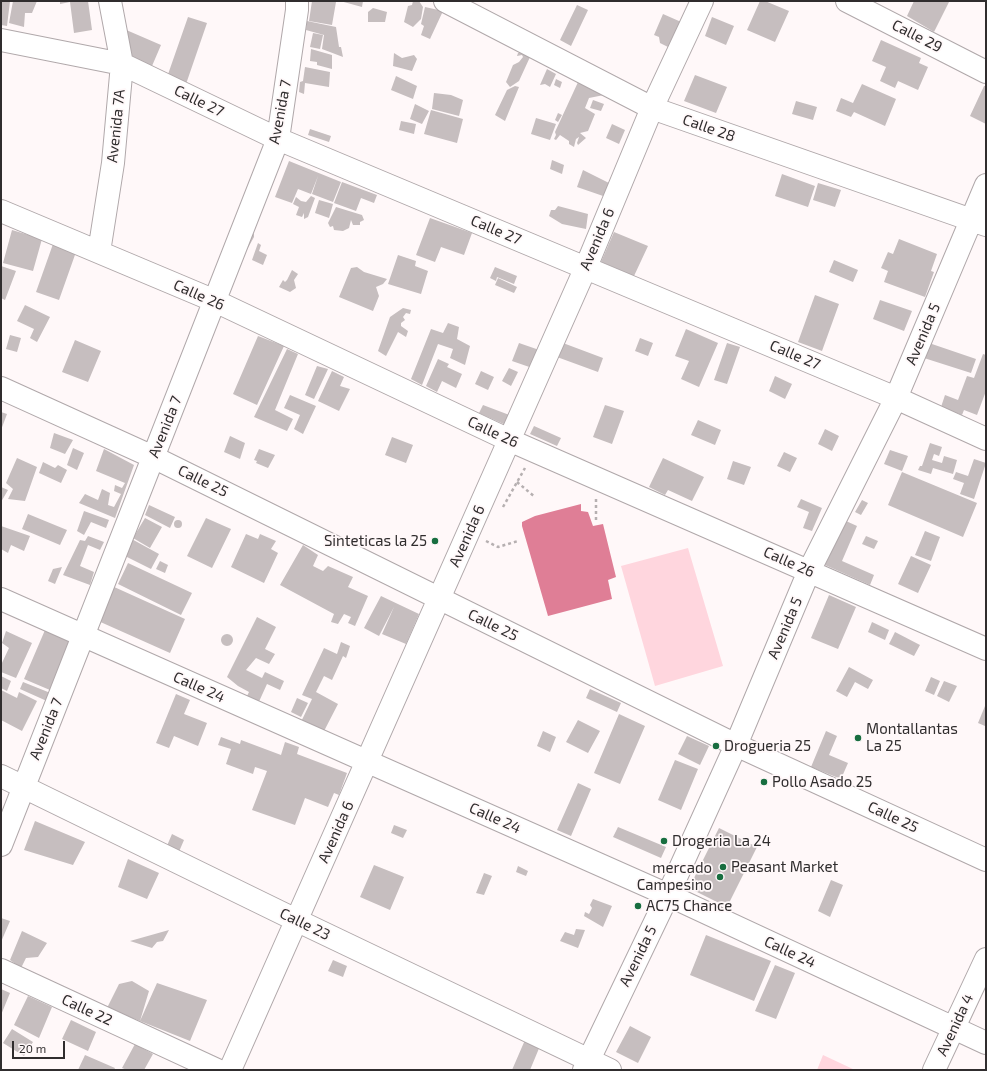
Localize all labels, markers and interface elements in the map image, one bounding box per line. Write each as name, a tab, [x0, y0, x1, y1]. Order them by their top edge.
street label: Calle 29	[889, 16, 945, 56]
street label: Avenida 7	[265, 78, 295, 146]
street label: Calle 27	[171, 81, 227, 121]
street label: Avenida 7A	[103, 88, 129, 164]
street label: Calle 28	[680, 111, 738, 145]
street label: Avenida 6	[576, 205, 618, 273]
street label: Calle 27	[468, 211, 524, 249]
street label: Calle 26	[171, 276, 227, 314]
street label: Avenida 5	[902, 300, 944, 368]
street label: Calle 27	[767, 336, 823, 374]
street label: Avenida 7	[144, 393, 186, 461]
street label: Calle 26	[465, 412, 521, 452]
street label: Calle 25	[175, 461, 231, 501]
street label: Avenida 6	[445, 502, 489, 570]
place label: Sinteticas la 25	[324, 532, 427, 550]
marker: Sinteticas la 25	[430, 536, 440, 546]
street label: Calle 26	[761, 543, 817, 581]
street label: Avenida 5	[764, 594, 806, 662]
street label: Calle 25	[465, 605, 521, 645]
street label: Calle 24	[170, 668, 228, 706]
street label: Avenida 7	[25, 695, 67, 763]
place label: Montallantas La 25	[866, 720, 958, 755]
marker: Montallantas La 25	[853, 733, 863, 743]
place label: Drogueria 25	[724, 737, 811, 755]
marker: Drogueria 25	[711, 741, 721, 751]
place label: Pollo Asado 25	[772, 773, 872, 791]
marker: Pollo Asado 25	[759, 777, 769, 787]
street label: Avenida 6	[314, 798, 358, 866]
street label: Calle 25	[865, 798, 921, 836]
street label: Calle 24	[466, 799, 524, 837]
place label: Drogeria La 24	[672, 832, 771, 850]
marker: Drogeria La 24	[659, 836, 669, 846]
place label: Peasant Market	[731, 858, 838, 876]
place label: mercado Campesino	[637, 859, 712, 894]
marker: Peasant Market	[718, 862, 728, 872]
marker: mercado Campesino	[715, 872, 725, 882]
place label: AC75 Chance	[646, 897, 732, 915]
marker: AC75 Chance	[633, 901, 643, 911]
street label: Calle 23	[277, 904, 333, 944]
street label: Avenida 5	[616, 923, 660, 989]
street label: Calle 24	[761, 932, 819, 972]
street label: Calle 22	[59, 990, 115, 1030]
street label: Avenida 4	[933, 991, 977, 1059]
scale bar	[14, 1033, 67, 1059]
text: 20 m	[19, 1041, 46, 1055]

